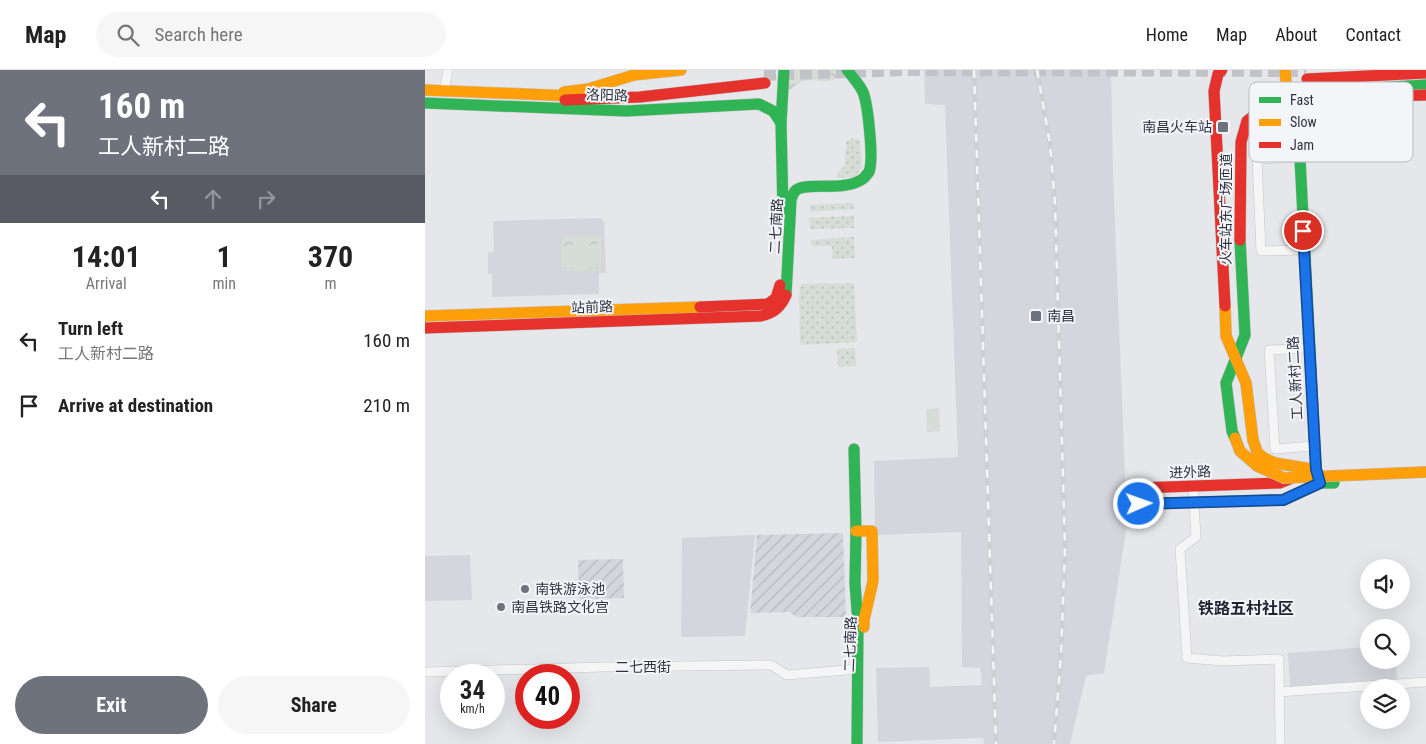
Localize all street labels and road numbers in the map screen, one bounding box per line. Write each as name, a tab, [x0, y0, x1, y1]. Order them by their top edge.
street label: 洛阳路	[586, 86, 628, 104]
street label: 火车站东广场匝道	[1218, 153, 1234, 265]
street label: 二七南路	[767, 198, 785, 254]
street label: 站前路	[571, 298, 613, 316]
street label: 工人新村二路	[1285, 336, 1305, 420]
street label: 进外路	[1169, 463, 1211, 481]
street label: 二七南路	[841, 616, 859, 672]
street label: 二七西街	[615, 659, 671, 675]

